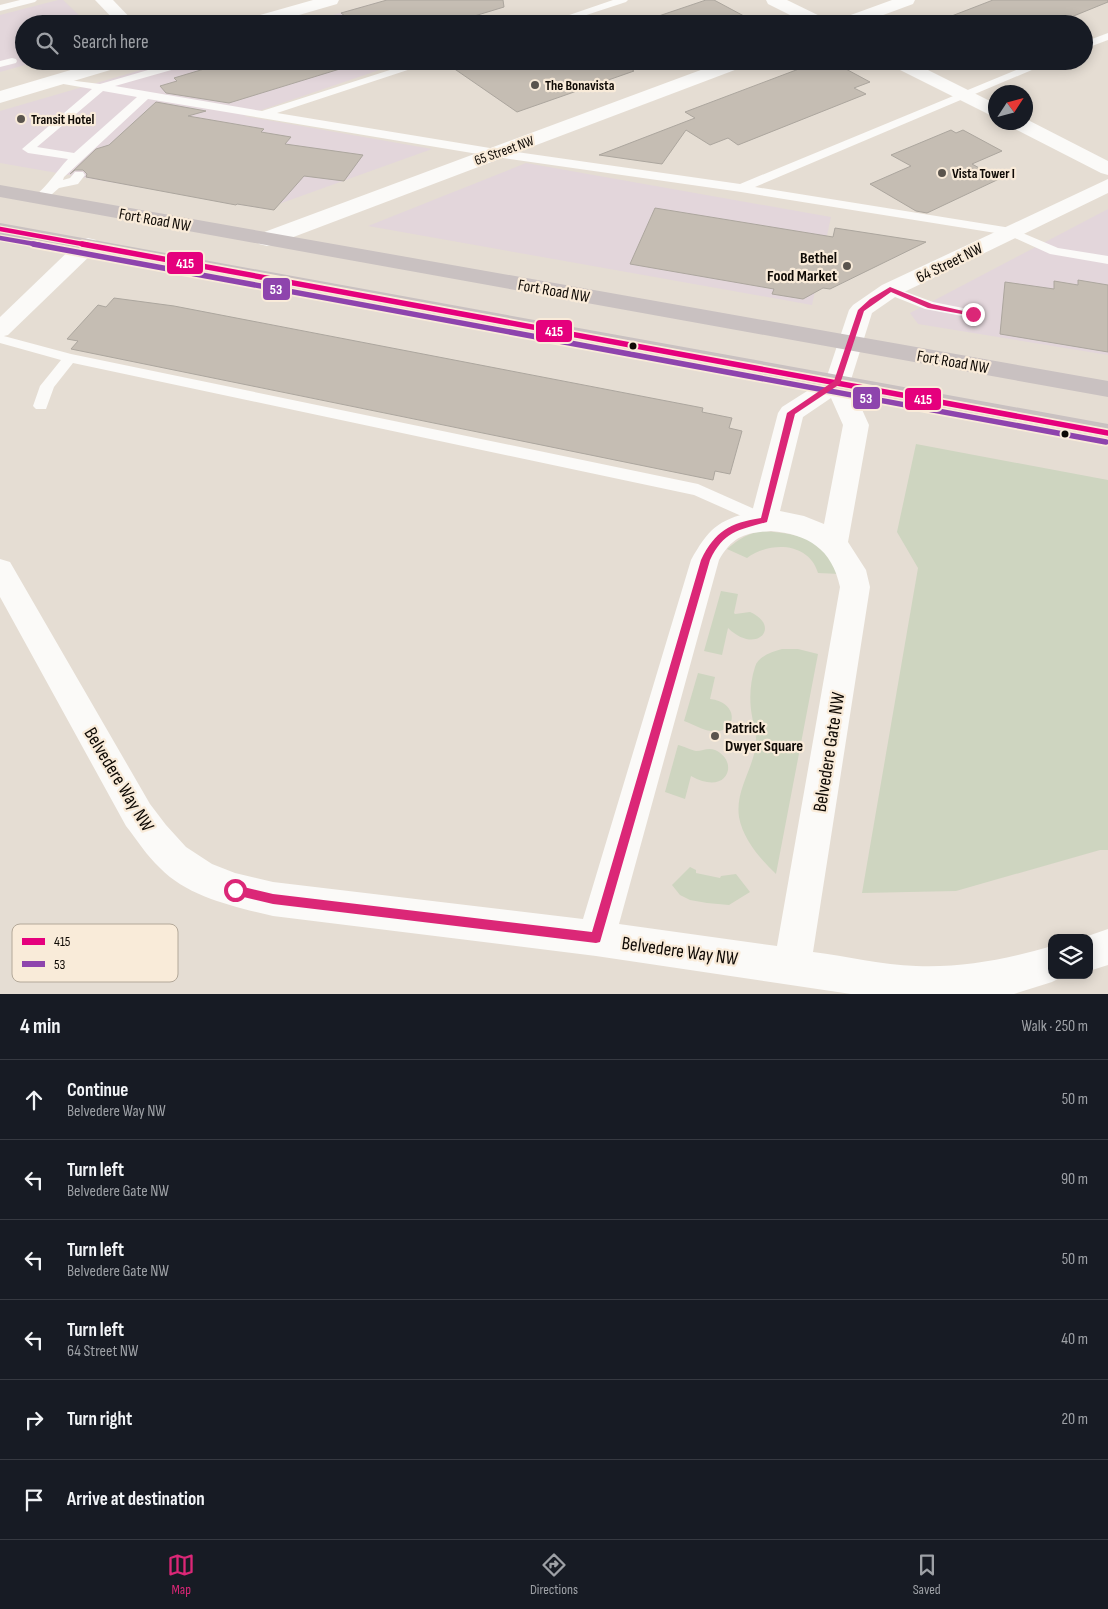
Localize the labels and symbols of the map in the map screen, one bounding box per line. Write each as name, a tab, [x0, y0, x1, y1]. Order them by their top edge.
place label: The Bonavista	[545, 77, 615, 94]
marker: The Bonavista	[529, 79, 541, 91]
north arrow	[988, 85, 1033, 130]
place label: Transit Hotel	[31, 111, 95, 128]
marker: Transit Hotel	[15, 113, 27, 125]
street label: 65 Street NW	[472, 132, 536, 169]
place label: Vista Tower I	[952, 165, 1015, 182]
marker: Vista Tower I	[936, 167, 948, 179]
street label: Fort Road NW	[117, 205, 193, 236]
street label: 64 Street NW	[913, 239, 986, 288]
place label: Bethel Food Market	[767, 249, 837, 286]
line badge: 415	[166, 251, 204, 275]
text: 415	[176, 255, 194, 272]
marker: Bethel Food Market	[841, 260, 853, 272]
street label: Fort Road NW	[516, 276, 592, 307]
line badge: 53	[262, 277, 291, 301]
text: 53	[270, 281, 282, 298]
route end	[962, 303, 985, 326]
line badge: 415	[535, 319, 573, 343]
text: 415	[545, 323, 563, 340]
unlabelled marker	[628, 341, 638, 351]
street label: Fort Road NW	[915, 347, 991, 378]
line badge: 53	[852, 386, 881, 410]
line badge: 415	[904, 387, 942, 411]
text: 53	[860, 390, 872, 407]
text: 415	[914, 391, 932, 408]
unlabelled marker	[1060, 429, 1070, 439]
street label: Belvedere Gate NW	[809, 690, 850, 814]
place label: Patrick Dwyer Square	[725, 719, 803, 756]
street label: Belvedere Way NW	[79, 724, 159, 836]
marker: Patrick Dwyer Square	[709, 730, 721, 742]
route start	[224, 879, 247, 902]
legend	[12, 924, 178, 982]
street label: Belvedere Way NW	[620, 932, 740, 971]
text: 415	[54, 933, 71, 950]
text: 53	[54, 956, 66, 973]

